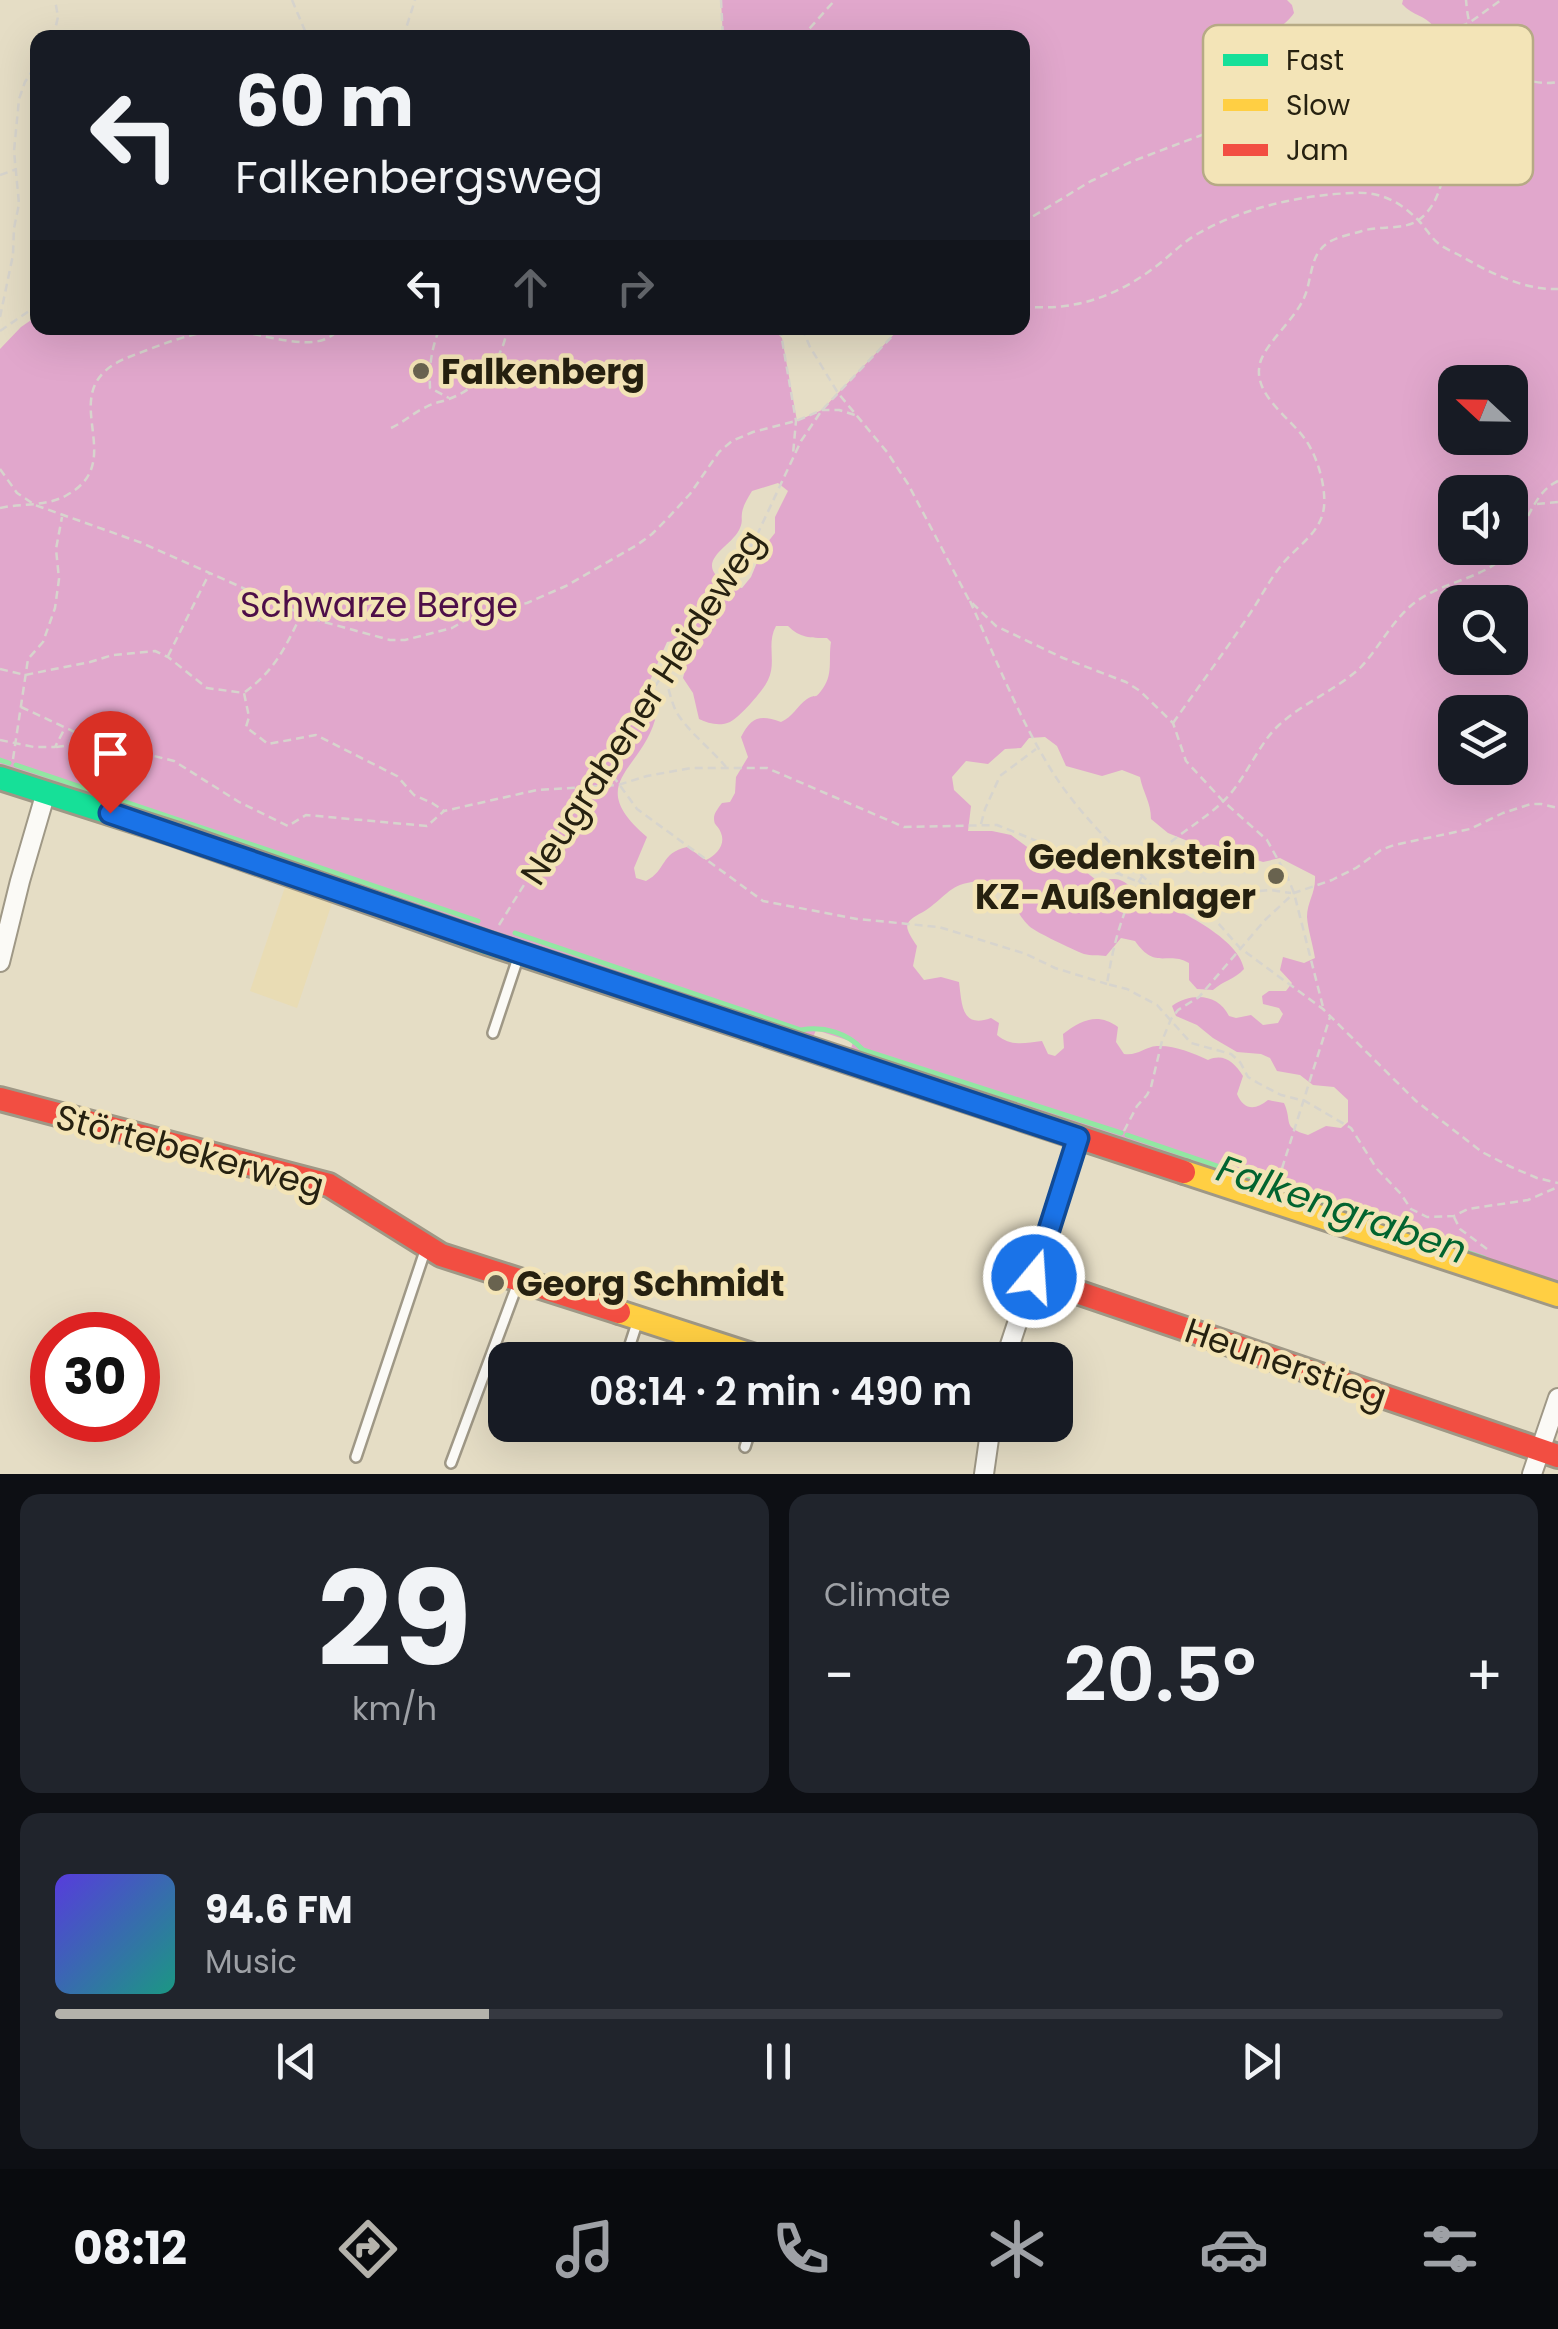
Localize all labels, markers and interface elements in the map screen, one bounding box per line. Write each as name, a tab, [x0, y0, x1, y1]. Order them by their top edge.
legend	[1203, 25, 1533, 185]
text: Fast	[1286, 41, 1344, 80]
text: 60 m	[235, 52, 414, 151]
icon: left	[70, 70, 200, 200]
text: Slow	[1286, 86, 1350, 125]
text: Jam	[1286, 131, 1349, 170]
text: Falkenbergsweg	[235, 146, 603, 209]
icon: left	[398, 260, 453, 315]
icon: ahead	[503, 260, 558, 315]
icon: right	[608, 260, 663, 315]
place label: Falkenberg	[441, 347, 645, 396]
marker: Falkenberg	[410, 360, 432, 382]
north arrow	[1438, 365, 1528, 455]
map controls	[1438, 365, 1528, 785]
button: sound	[1438, 475, 1528, 565]
street label: Neugrabener Heideweg	[508, 520, 776, 894]
park label: Schwarze Berge	[240, 580, 518, 629]
button: search	[1438, 585, 1528, 675]
button: layers	[1438, 695, 1528, 785]
pin	[68, 711, 153, 814]
icon: arrive	[83, 726, 138, 781]
place label: Gedenkstein KZ-Außenlager	[975, 832, 1256, 921]
marker: Gedenkstein KZ-Außenlager	[1265, 865, 1287, 887]
street label: Störtebekerweg	[51, 1092, 329, 1210]
water label: Falkengraben	[1210, 1141, 1474, 1277]
position arrow	[982, 1225, 1086, 1329]
place label: Georg Schmidt	[516, 1259, 784, 1308]
marker: Georg Schmidt	[485, 1272, 507, 1294]
street label: Heunerstieg	[1179, 1306, 1393, 1420]
speed limit sign: 30	[30, 1312, 160, 1442]
text: 08:14 · 2 min · 490 m	[589, 1365, 972, 1418]
text: 29	[317, 1528, 472, 1711]
text: Climate	[824, 1572, 951, 1617]
text: 20.5°	[1064, 1622, 1256, 1727]
text: −	[824, 1637, 854, 1714]
text: +	[1465, 1637, 1503, 1714]
text: km/h	[352, 1686, 437, 1731]
text: 94.6 FM	[205, 1883, 353, 1936]
text: Music	[205, 1939, 297, 1984]
icon: previous	[269, 2034, 324, 2089]
icon: pause	[751, 2034, 806, 2089]
icon: next	[1234, 2034, 1289, 2089]
icon: directions	[333, 2214, 403, 2284]
icon: music	[550, 2214, 620, 2284]
icon: phone	[766, 2214, 836, 2284]
icon: climate	[982, 2214, 1052, 2284]
icon: car	[1199, 2214, 1269, 2284]
icon: filters	[1415, 2214, 1485, 2284]
text: 08:12	[73, 2217, 187, 2280]

